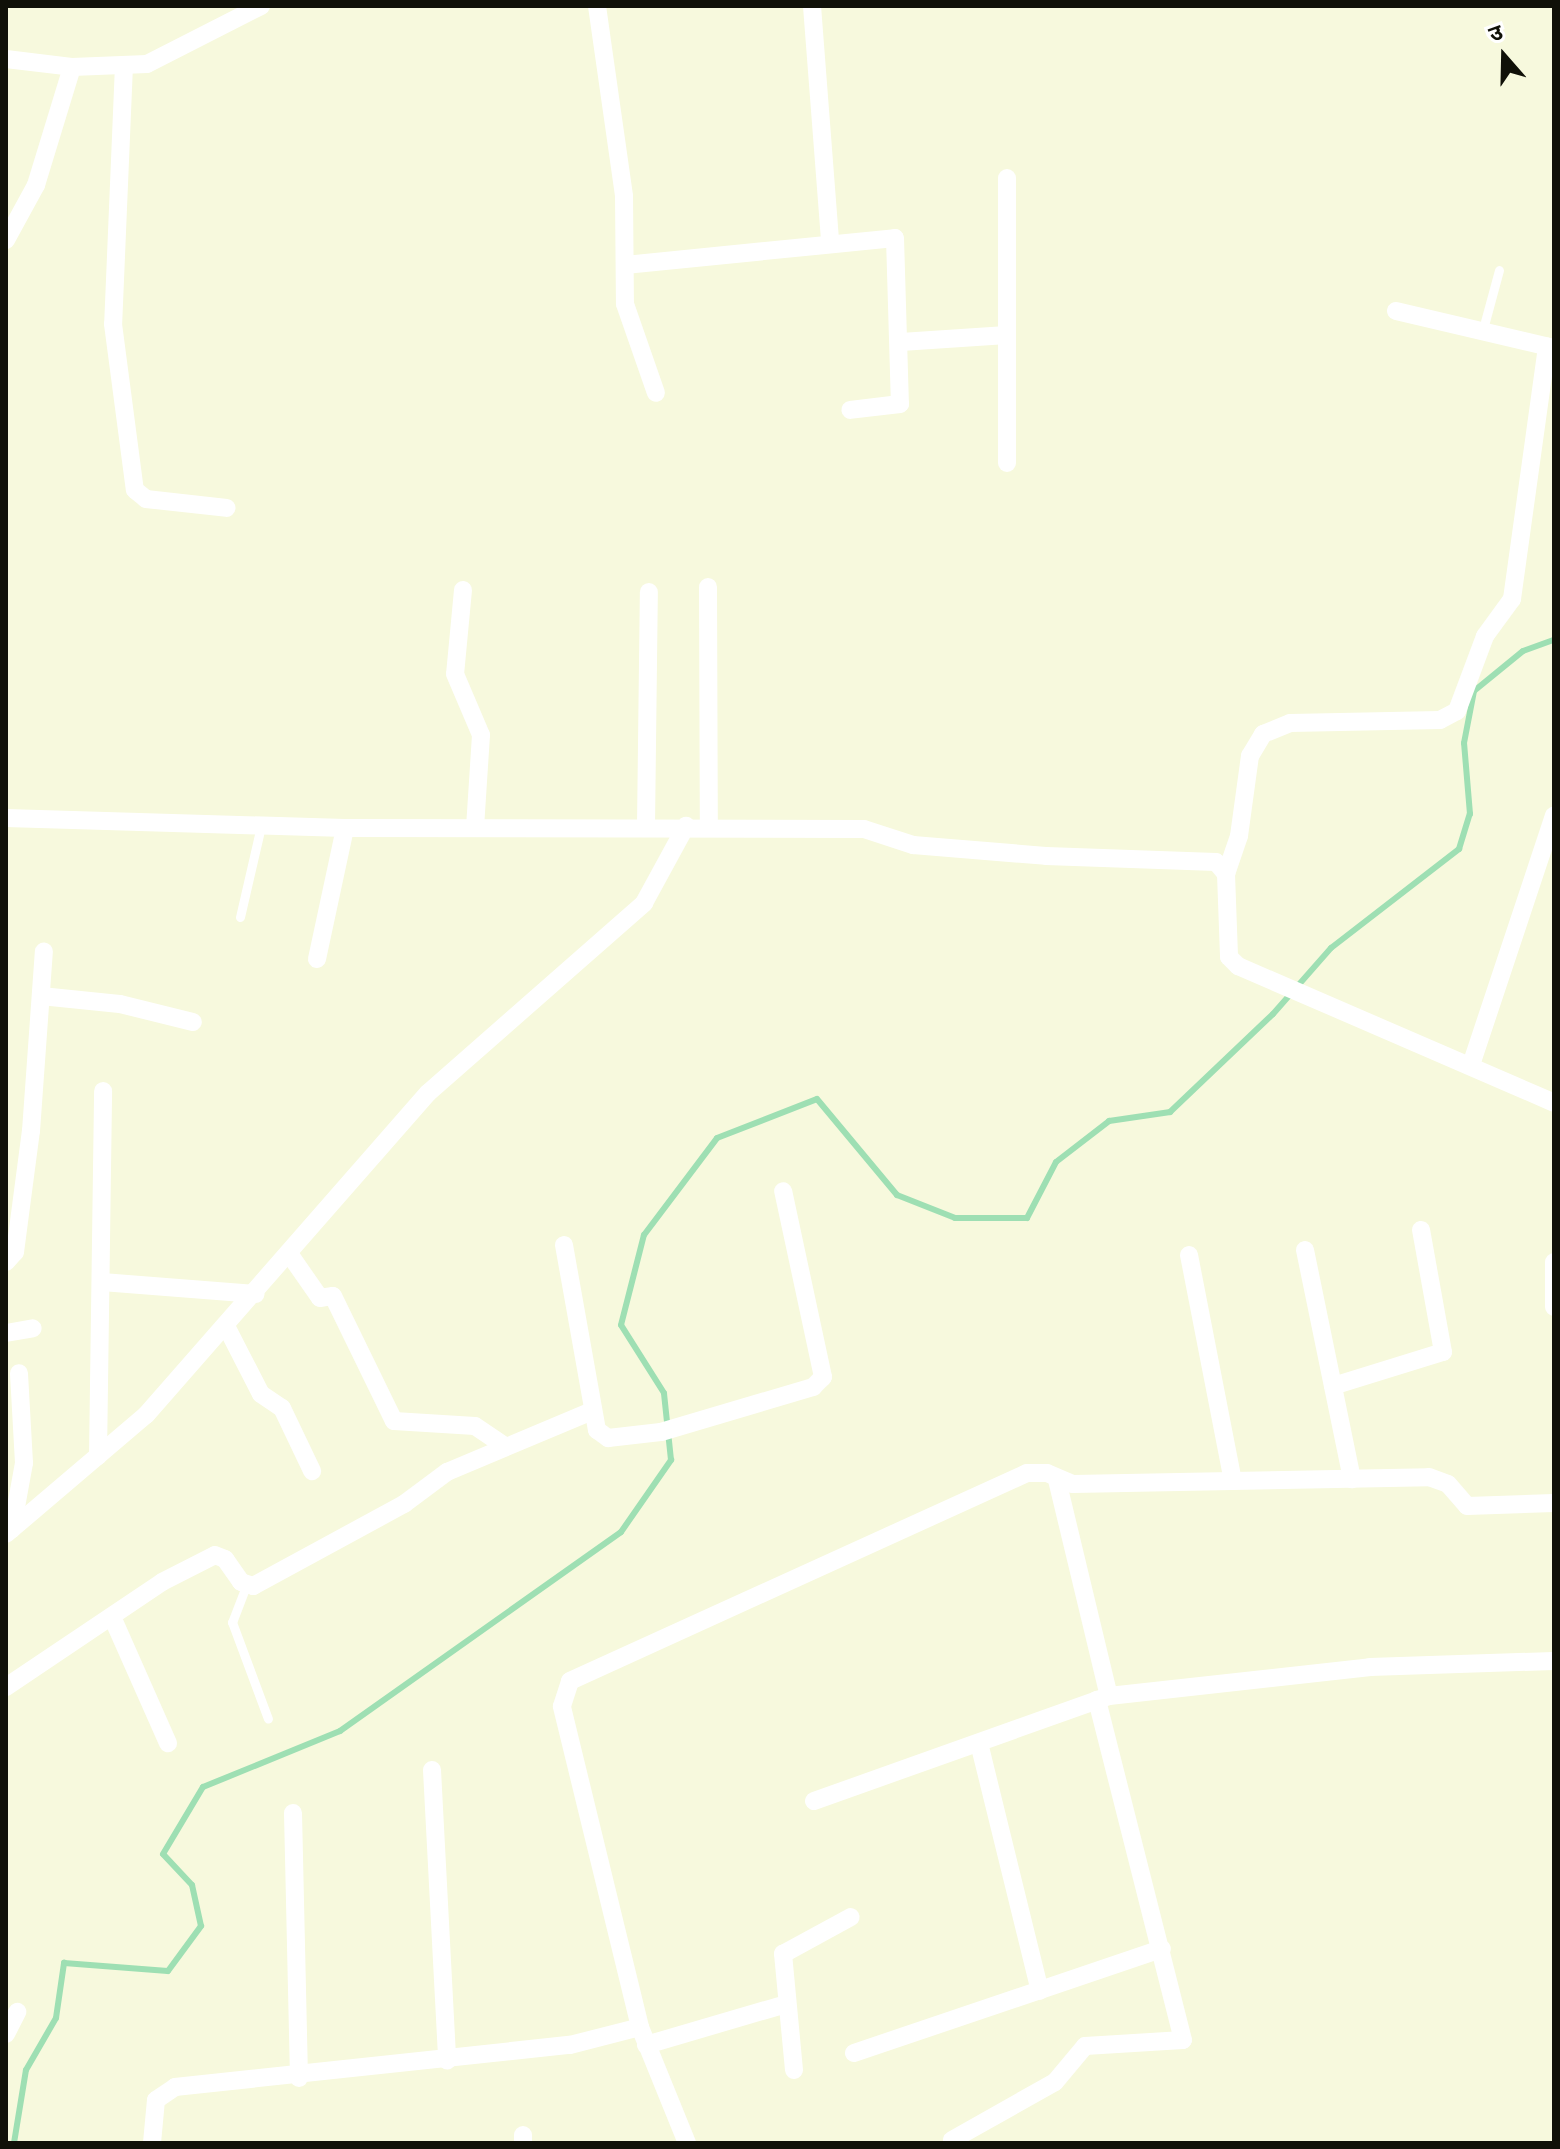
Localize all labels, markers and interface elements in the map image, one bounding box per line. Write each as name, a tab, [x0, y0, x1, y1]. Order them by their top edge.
north arrow	[1464, 16, 1544, 96]
text: उ	[1485, 17, 1507, 49]

